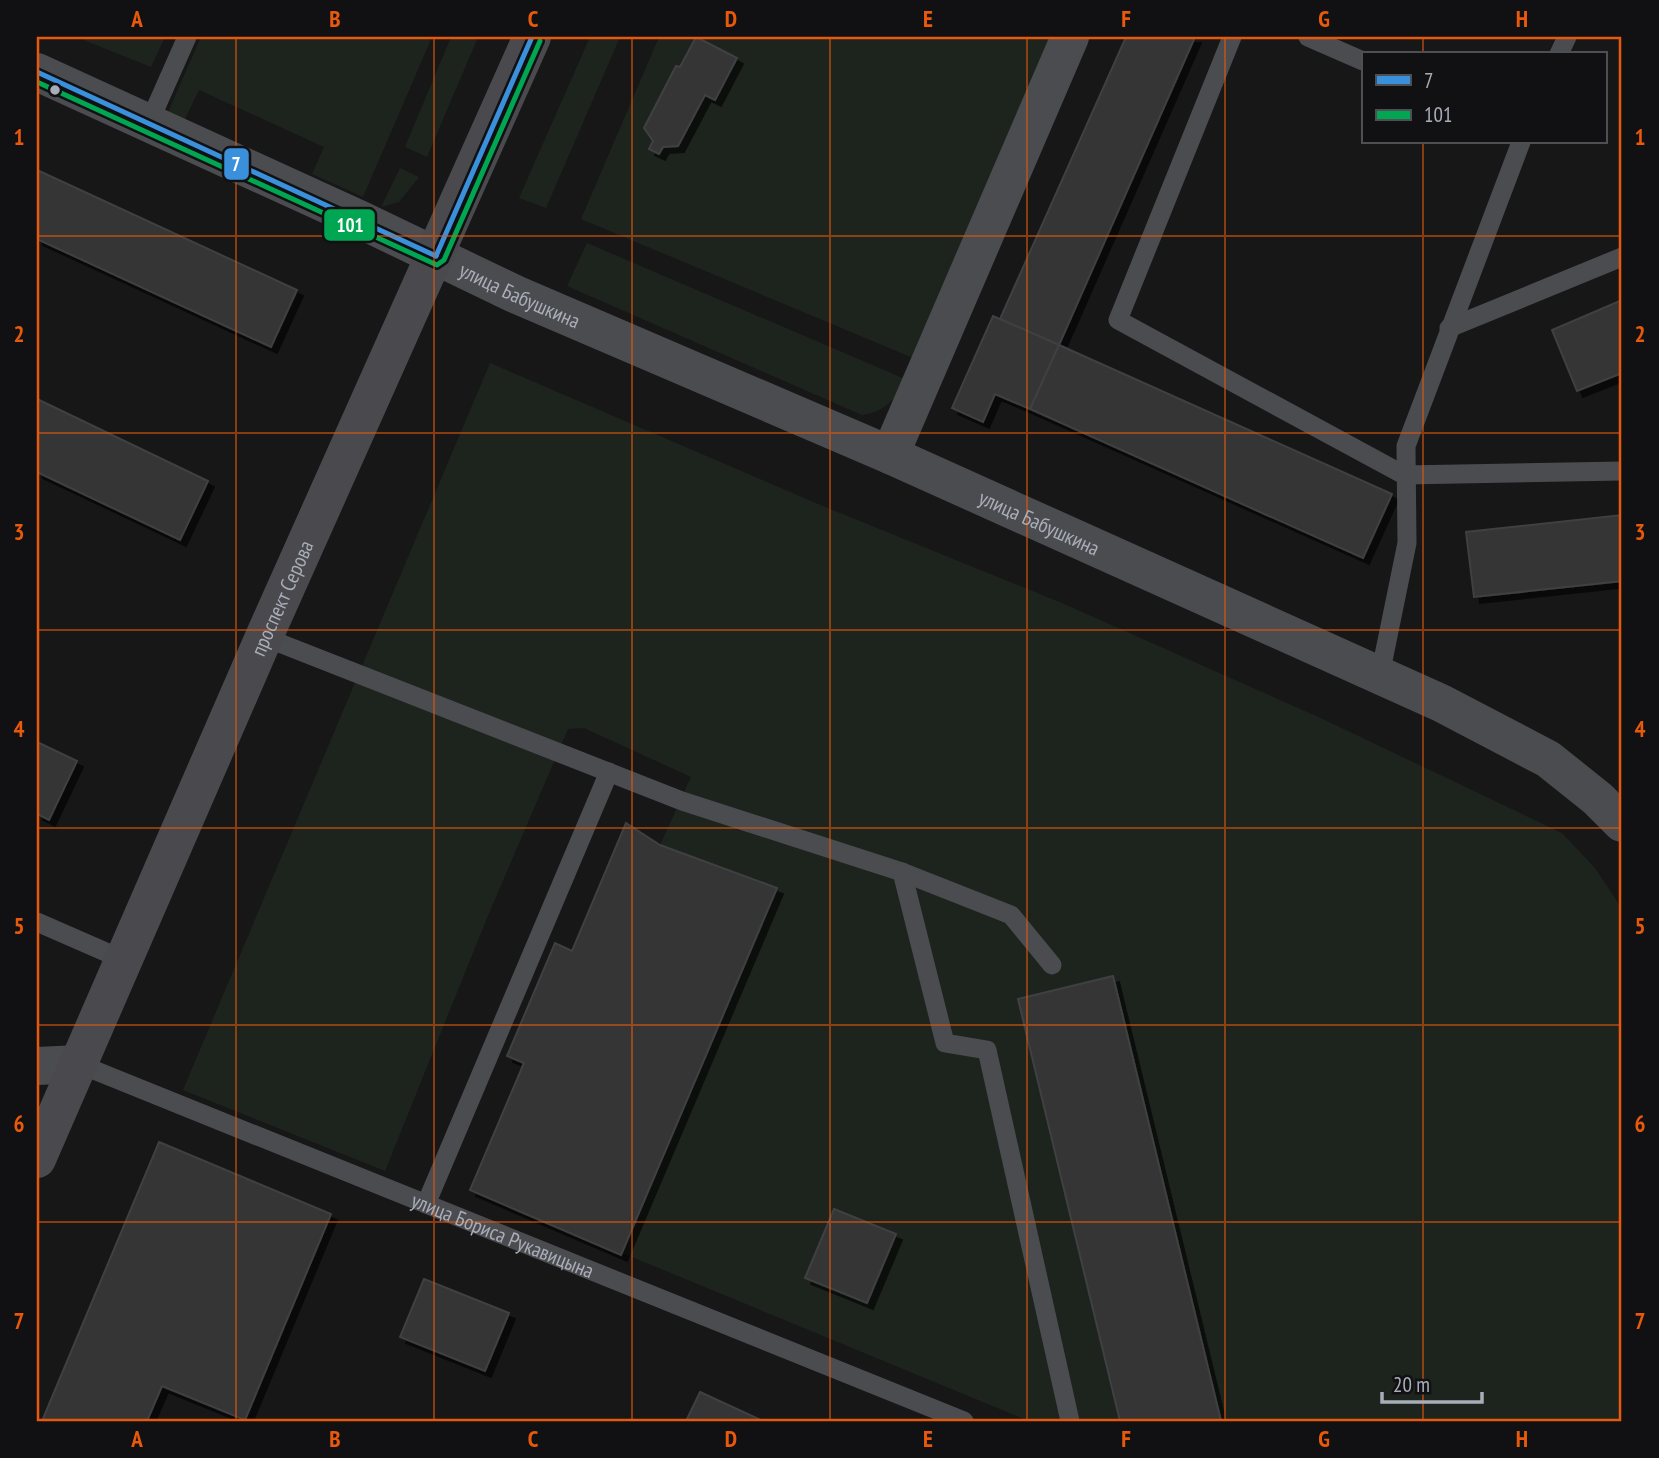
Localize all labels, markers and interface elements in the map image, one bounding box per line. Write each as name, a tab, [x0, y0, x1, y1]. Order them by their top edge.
text: A	[130, 4, 143, 33]
text: B	[329, 4, 341, 33]
text: C	[528, 4, 539, 33]
text: D	[725, 4, 737, 33]
text: E	[923, 4, 933, 33]
text: F	[1121, 4, 1131, 33]
text: G	[1318, 4, 1330, 33]
text: H	[1516, 4, 1528, 33]
legend	[1362, 52, 1606, 144]
text: 7	[1424, 67, 1433, 94]
unlabelled marker	[48, 83, 62, 97]
text: 101	[1424, 101, 1452, 128]
text: 1	[14, 122, 25, 151]
text: 1	[1635, 122, 1646, 151]
line badge: 7	[223, 147, 250, 181]
text: 7	[231, 152, 241, 176]
line badge: 101	[323, 208, 376, 242]
text: 101	[336, 213, 364, 237]
street label: улица Бабушкина	[455, 256, 584, 334]
text: 2	[14, 319, 25, 348]
text: 2	[1635, 319, 1646, 348]
street label: улица Бабушкина	[975, 483, 1104, 561]
text: 3	[14, 517, 25, 546]
text: 3	[1635, 517, 1646, 546]
street label: проспект Серова	[244, 536, 319, 660]
text: 4	[14, 714, 25, 743]
text: 4	[1635, 714, 1646, 743]
text: 5	[14, 911, 25, 940]
text: 5	[1635, 911, 1646, 940]
text: 6	[14, 1109, 25, 1138]
text: 6	[1635, 1109, 1646, 1138]
street label: улица Бориса Рукавицына	[408, 1186, 598, 1284]
text: 7	[14, 1306, 25, 1335]
text: 7	[1635, 1306, 1646, 1335]
scale bar	[1382, 1360, 1482, 1404]
text: 20 m	[1393, 1371, 1430, 1398]
text: A	[130, 1424, 143, 1453]
text: B	[329, 1424, 341, 1453]
text: C	[528, 1424, 539, 1453]
text: D	[725, 1424, 737, 1453]
text: E	[923, 1424, 933, 1453]
text: F	[1121, 1424, 1131, 1453]
text: G	[1318, 1424, 1330, 1453]
text: H	[1516, 1424, 1528, 1453]

